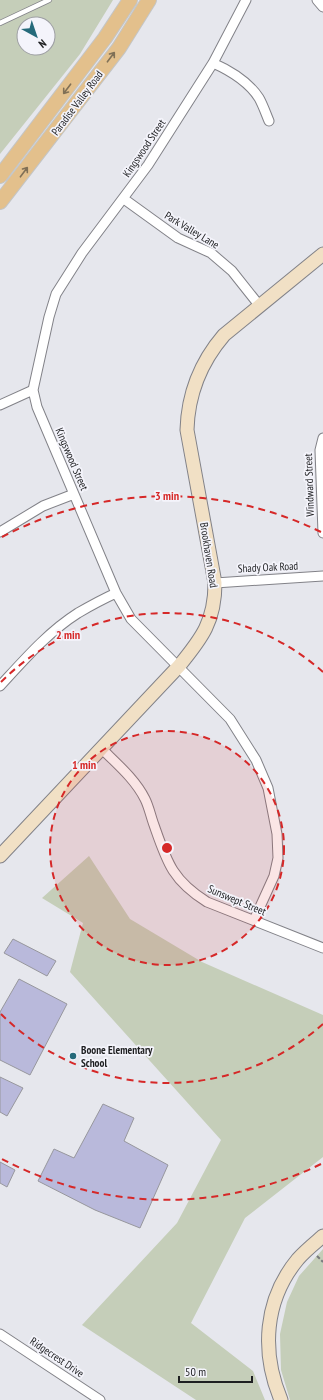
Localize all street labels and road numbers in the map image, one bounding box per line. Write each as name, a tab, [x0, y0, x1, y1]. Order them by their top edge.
street label: Paradise Valley Road	[48, 68, 106, 138]
street label: Kingswood Street	[119, 116, 169, 180]
street label: Park Valley Lane	[162, 208, 222, 252]
street label: Kingswood Street	[52, 425, 92, 493]
street label: Windward Street	[301, 453, 317, 517]
street label: Brookhaven Road	[197, 521, 221, 589]
street label: Shady Oak Road	[237, 558, 299, 576]
street label: Sunswept Street	[206, 881, 268, 919]
street label: Ridgecrest Drive	[27, 1334, 87, 1380]

